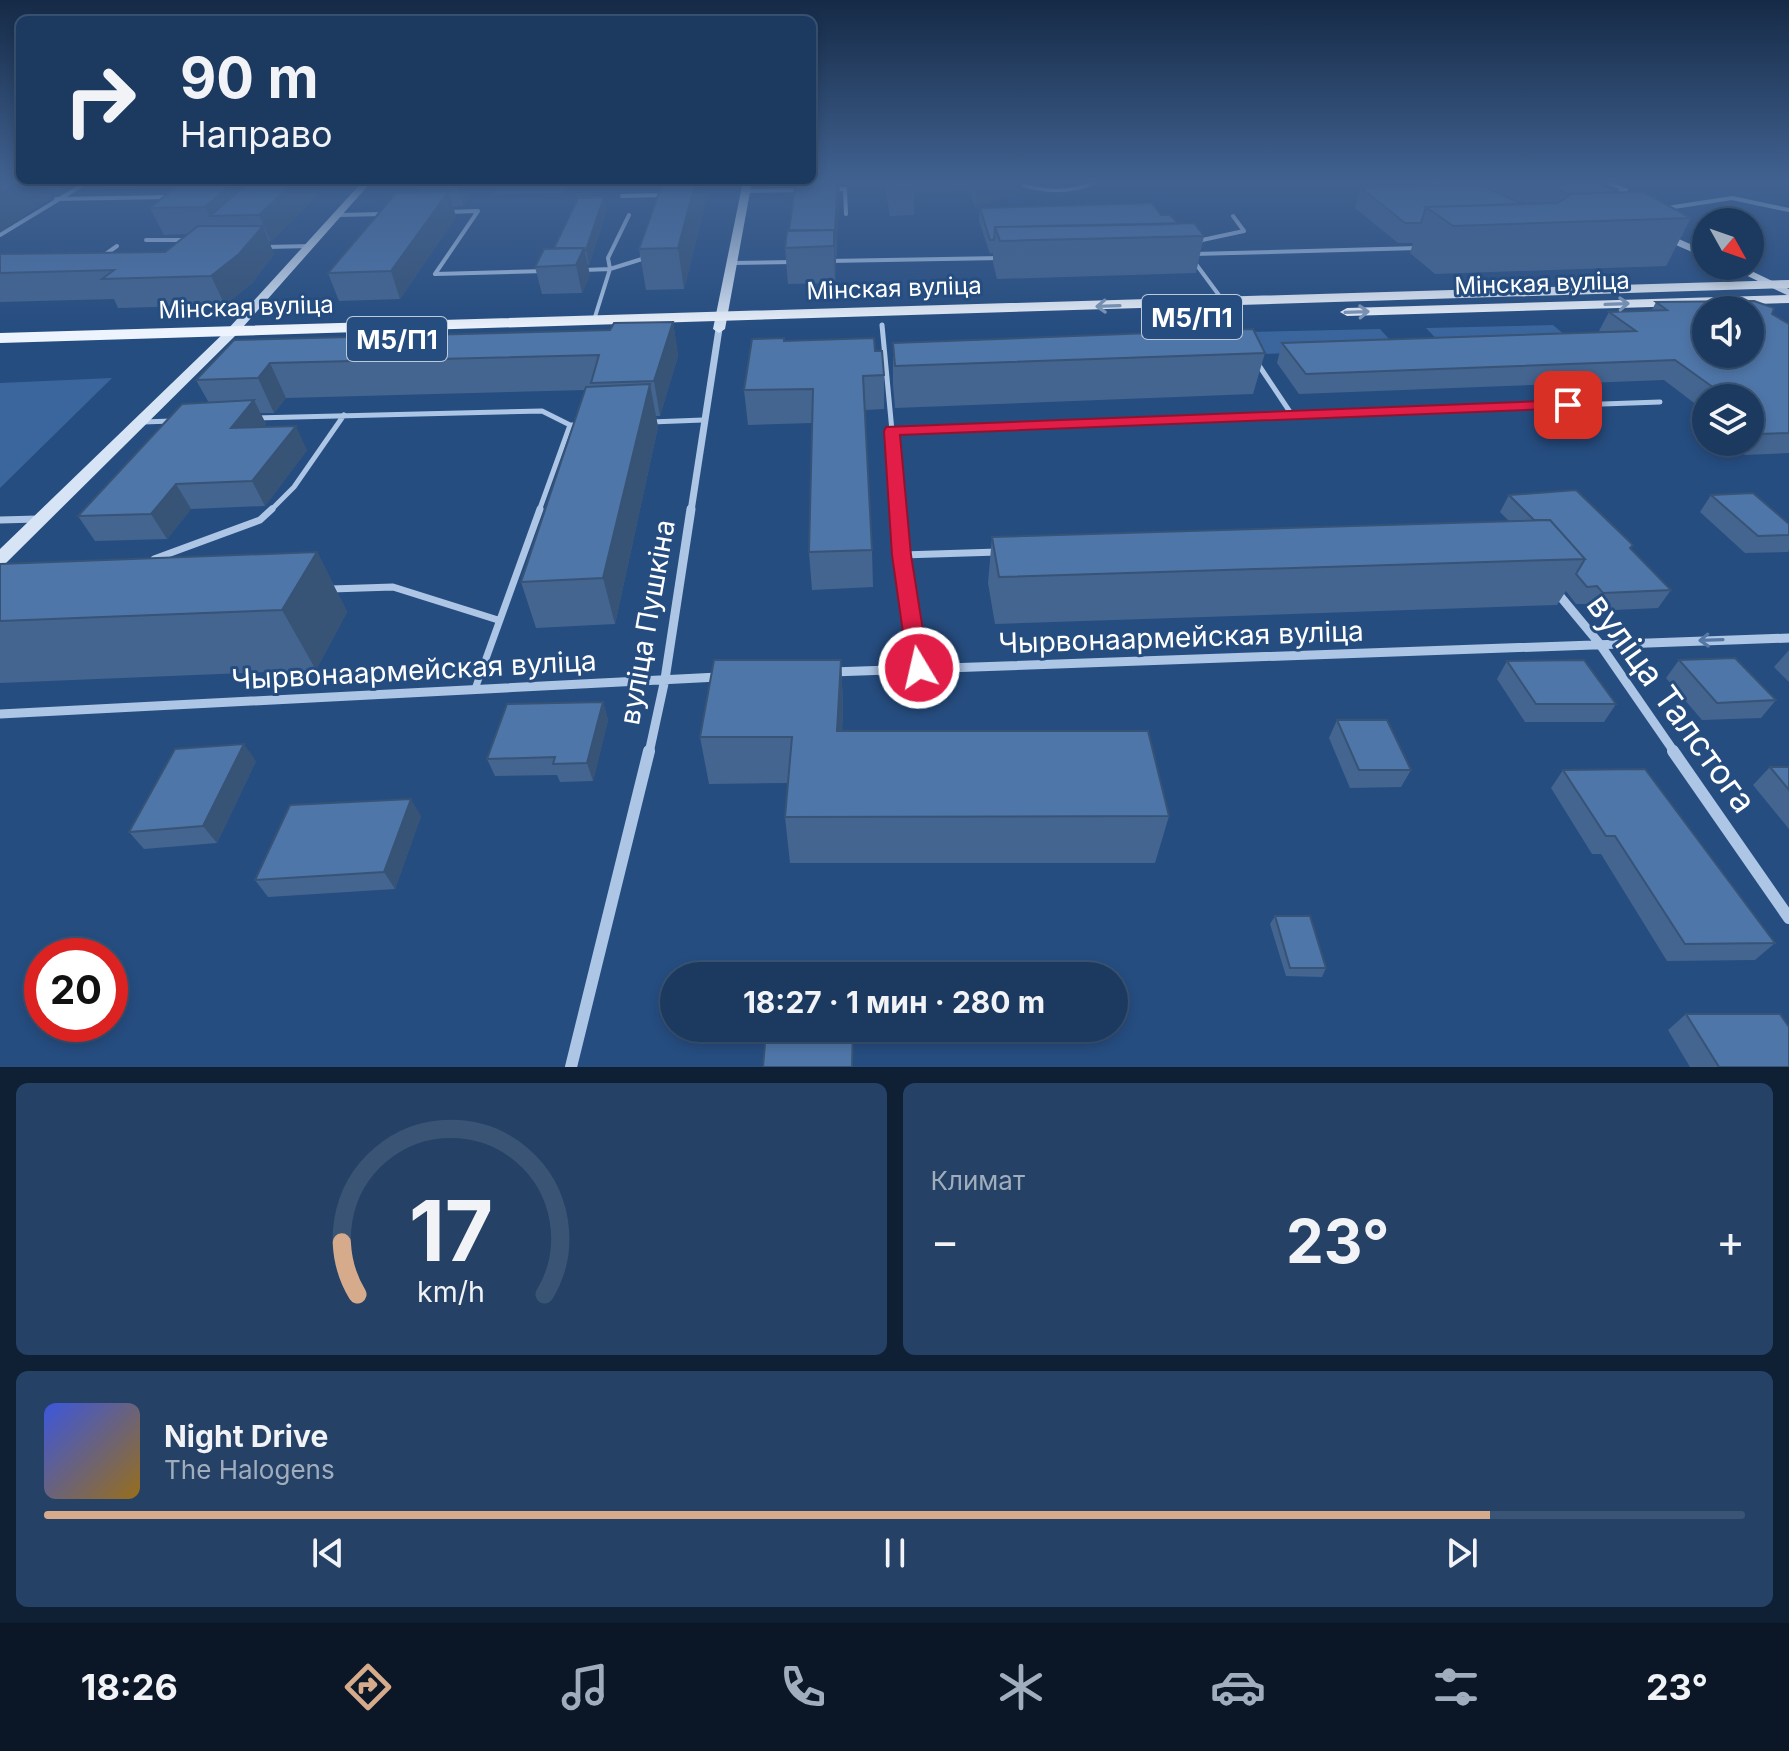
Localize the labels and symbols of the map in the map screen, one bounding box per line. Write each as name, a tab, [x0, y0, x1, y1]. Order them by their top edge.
north arrow	[1692, 208, 1764, 280]
street label: Мінская вуліца	[1454, 265, 1630, 301]
street label: Мінская вуліца	[806, 270, 982, 306]
street label: Мінская вуліца	[158, 289, 334, 325]
road number: М5/П1	[1142, 295, 1242, 339]
one-way arrow	[1603, 297, 1630, 312]
one-way arrow	[1095, 298, 1122, 313]
one-way arrow	[1343, 304, 1370, 319]
road number: М5/П1	[347, 317, 447, 361]
pin	[1534, 371, 1602, 439]
street label: вуліца Пушкіна	[612, 517, 682, 727]
street label: вуліца Талстога	[1579, 586, 1765, 820]
street label: Чырвонаармейская вуліца	[998, 614, 1364, 660]
position arrow	[877, 626, 961, 710]
one-way arrow	[1698, 633, 1725, 648]
street label: Чырвонаармейская вуліца	[231, 643, 597, 697]
speed limit sign: 20	[24, 938, 128, 1042]

